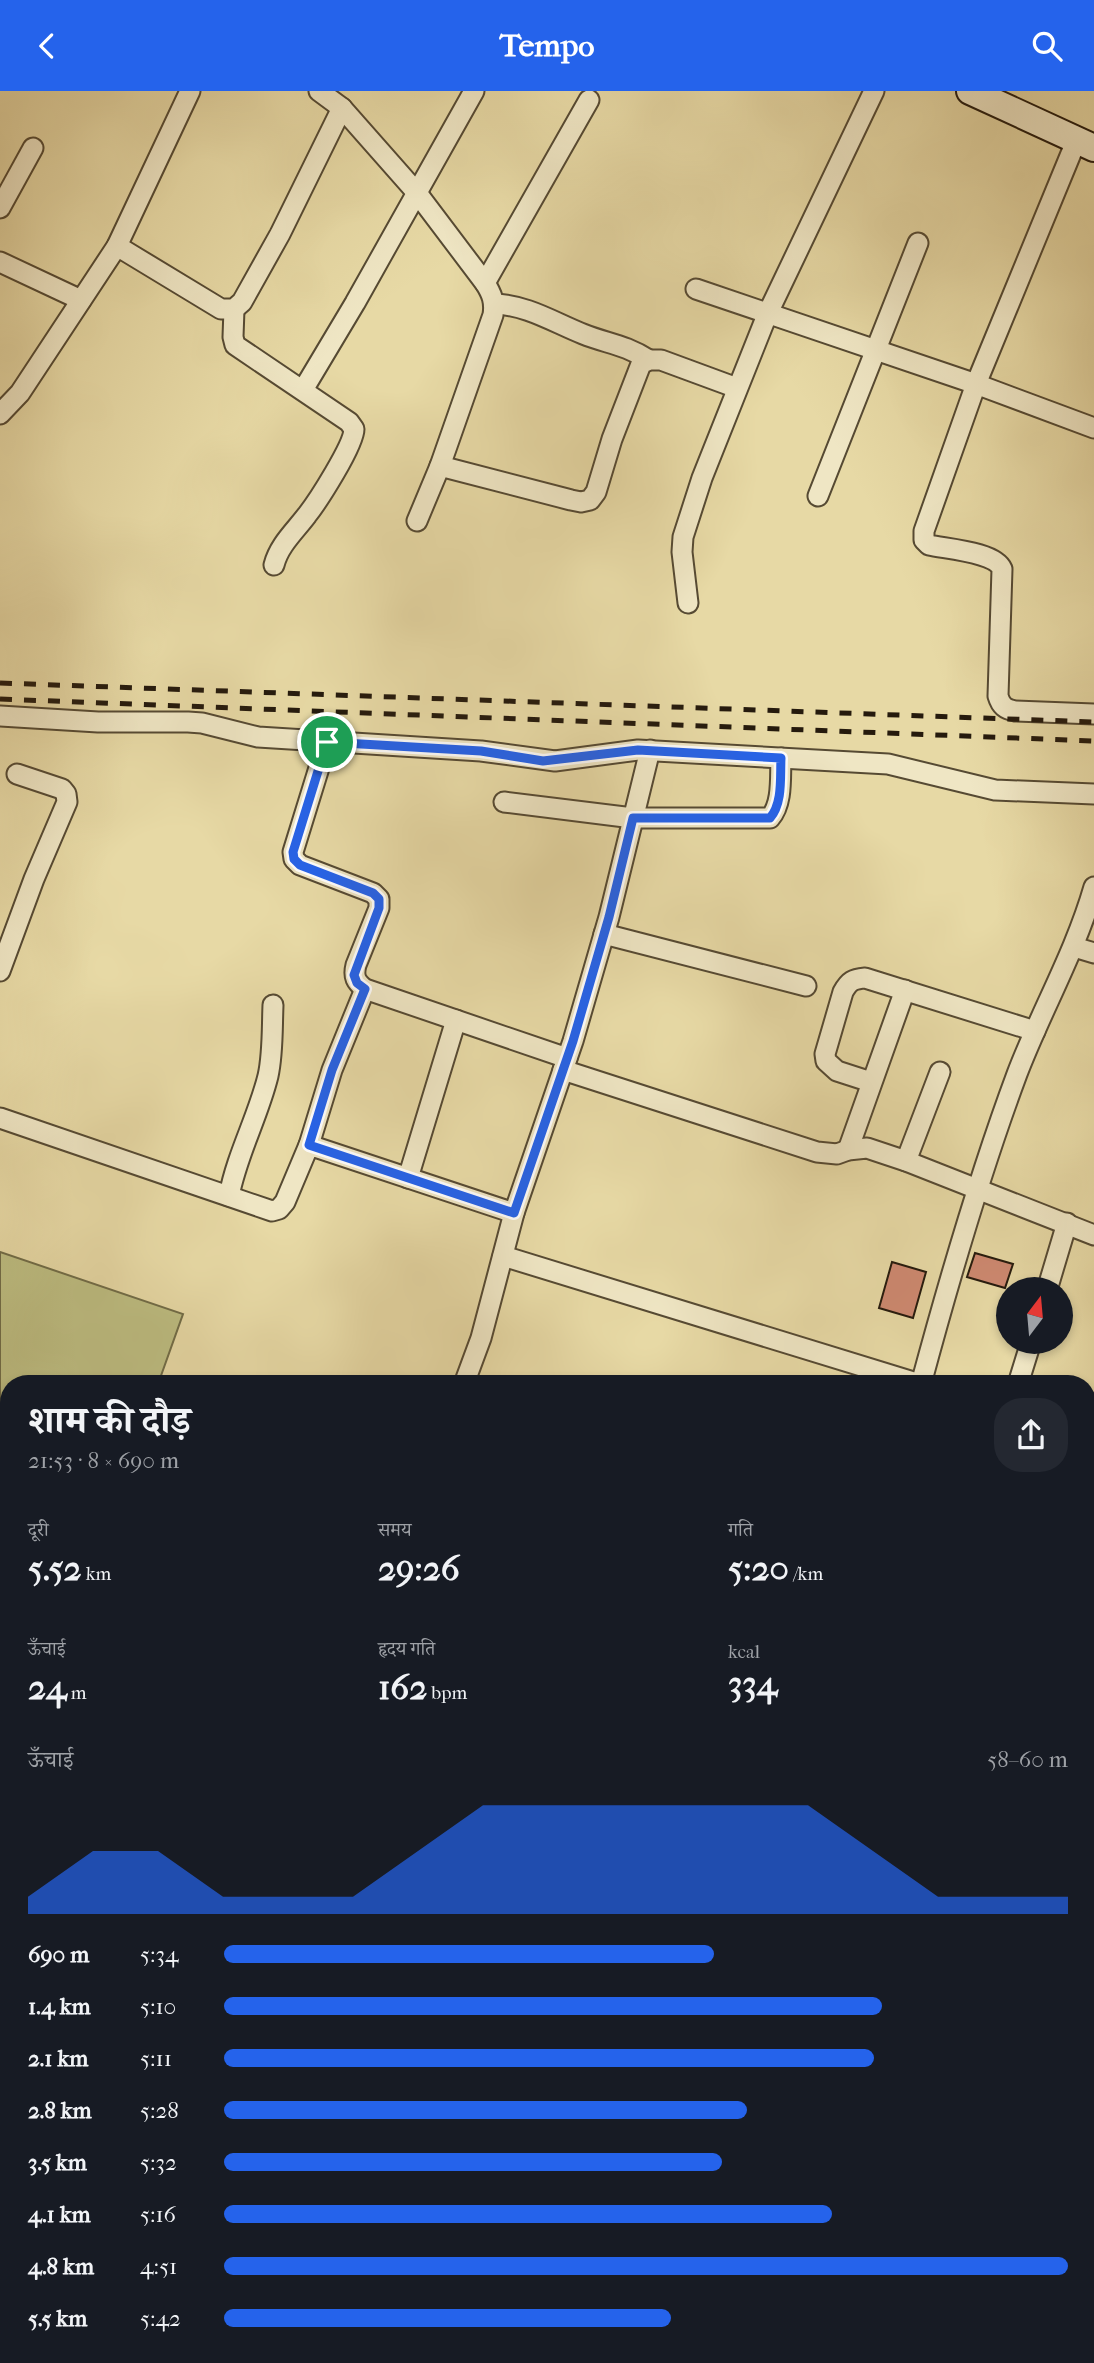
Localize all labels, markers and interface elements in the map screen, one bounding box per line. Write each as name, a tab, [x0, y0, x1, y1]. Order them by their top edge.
icon: back	[28, 27, 66, 65]
text: Tempo	[500, 27, 594, 64]
icon: search	[1028, 27, 1066, 65]
pin	[297, 712, 357, 772]
icon: arrive	[308, 723, 346, 761]
north arrow	[996, 1277, 1073, 1355]
map controls	[996, 1277, 1073, 1354]
text: शाम की दौड़	[28, 1398, 191, 1443]
button: share	[994, 1398, 1068, 1472]
text: 21:53 · 8 × 690 m	[28, 1447, 179, 1474]
text: दूरी	[28, 1519, 49, 1541]
text: समय	[378, 1519, 411, 1541]
text: गति	[728, 1519, 753, 1541]
text: 5.52	[28, 1548, 82, 1589]
text: 29:26	[378, 1548, 460, 1589]
text: 5:20	[728, 1548, 789, 1589]
text: km	[82, 1563, 111, 1585]
text: /km	[789, 1563, 823, 1585]
text: ऊँचाई	[28, 1638, 65, 1660]
text: हृदय गति	[378, 1638, 435, 1660]
text: kcal	[728, 1641, 760, 1663]
text: 334	[728, 1663, 777, 1704]
text: 24	[28, 1667, 67, 1708]
text: 162	[378, 1667, 427, 1708]
text: m	[67, 1682, 87, 1704]
text: bpm	[427, 1682, 467, 1704]
text: ऊँचाई	[28, 1746, 73, 1773]
text: 58–60 m	[987, 1746, 1068, 1773]
text: 690 m	[28, 1941, 89, 1968]
text: 5:34	[140, 1941, 179, 1968]
text: 1.4 km	[28, 1993, 91, 2020]
text: 5:10	[140, 1993, 176, 2020]
text: 2.1 km	[28, 2045, 88, 2072]
text: 5:11	[140, 2045, 172, 2072]
text: 2.8 km	[28, 2097, 92, 2124]
text: 5:28	[140, 2097, 179, 2124]
text: 3.5 km	[28, 2149, 87, 2176]
text: 5:32	[140, 2149, 177, 2176]
text: 4.1 km	[28, 2201, 91, 2228]
text: 5:16	[140, 2201, 176, 2228]
text: 4.8 km	[28, 2253, 94, 2280]
text: 4:51	[140, 2253, 177, 2280]
text: 5.5 km	[28, 2305, 87, 2332]
text: 5:42	[140, 2305, 181, 2332]

